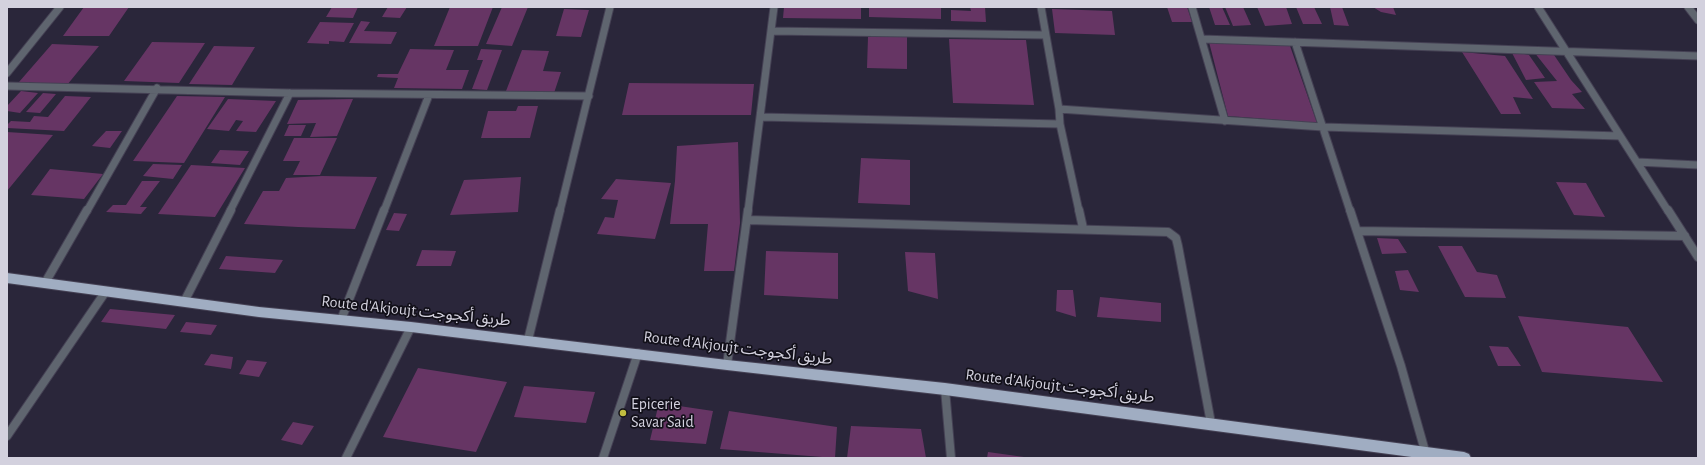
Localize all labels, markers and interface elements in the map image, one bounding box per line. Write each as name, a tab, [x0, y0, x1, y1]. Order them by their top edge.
street label: Route d'Akjoujt طريق أكجوجت	[321, 292, 511, 330]
street label: Route d'Akjoujt طريق أكجوجت	[643, 327, 833, 369]
street label: Route d'Akjoujt طريق أكجوجت	[965, 365, 1155, 407]
place label: Epicerie Savar Said	[631, 394, 694, 432]
marker: Epicerie Savar Said	[618, 408, 628, 418]

